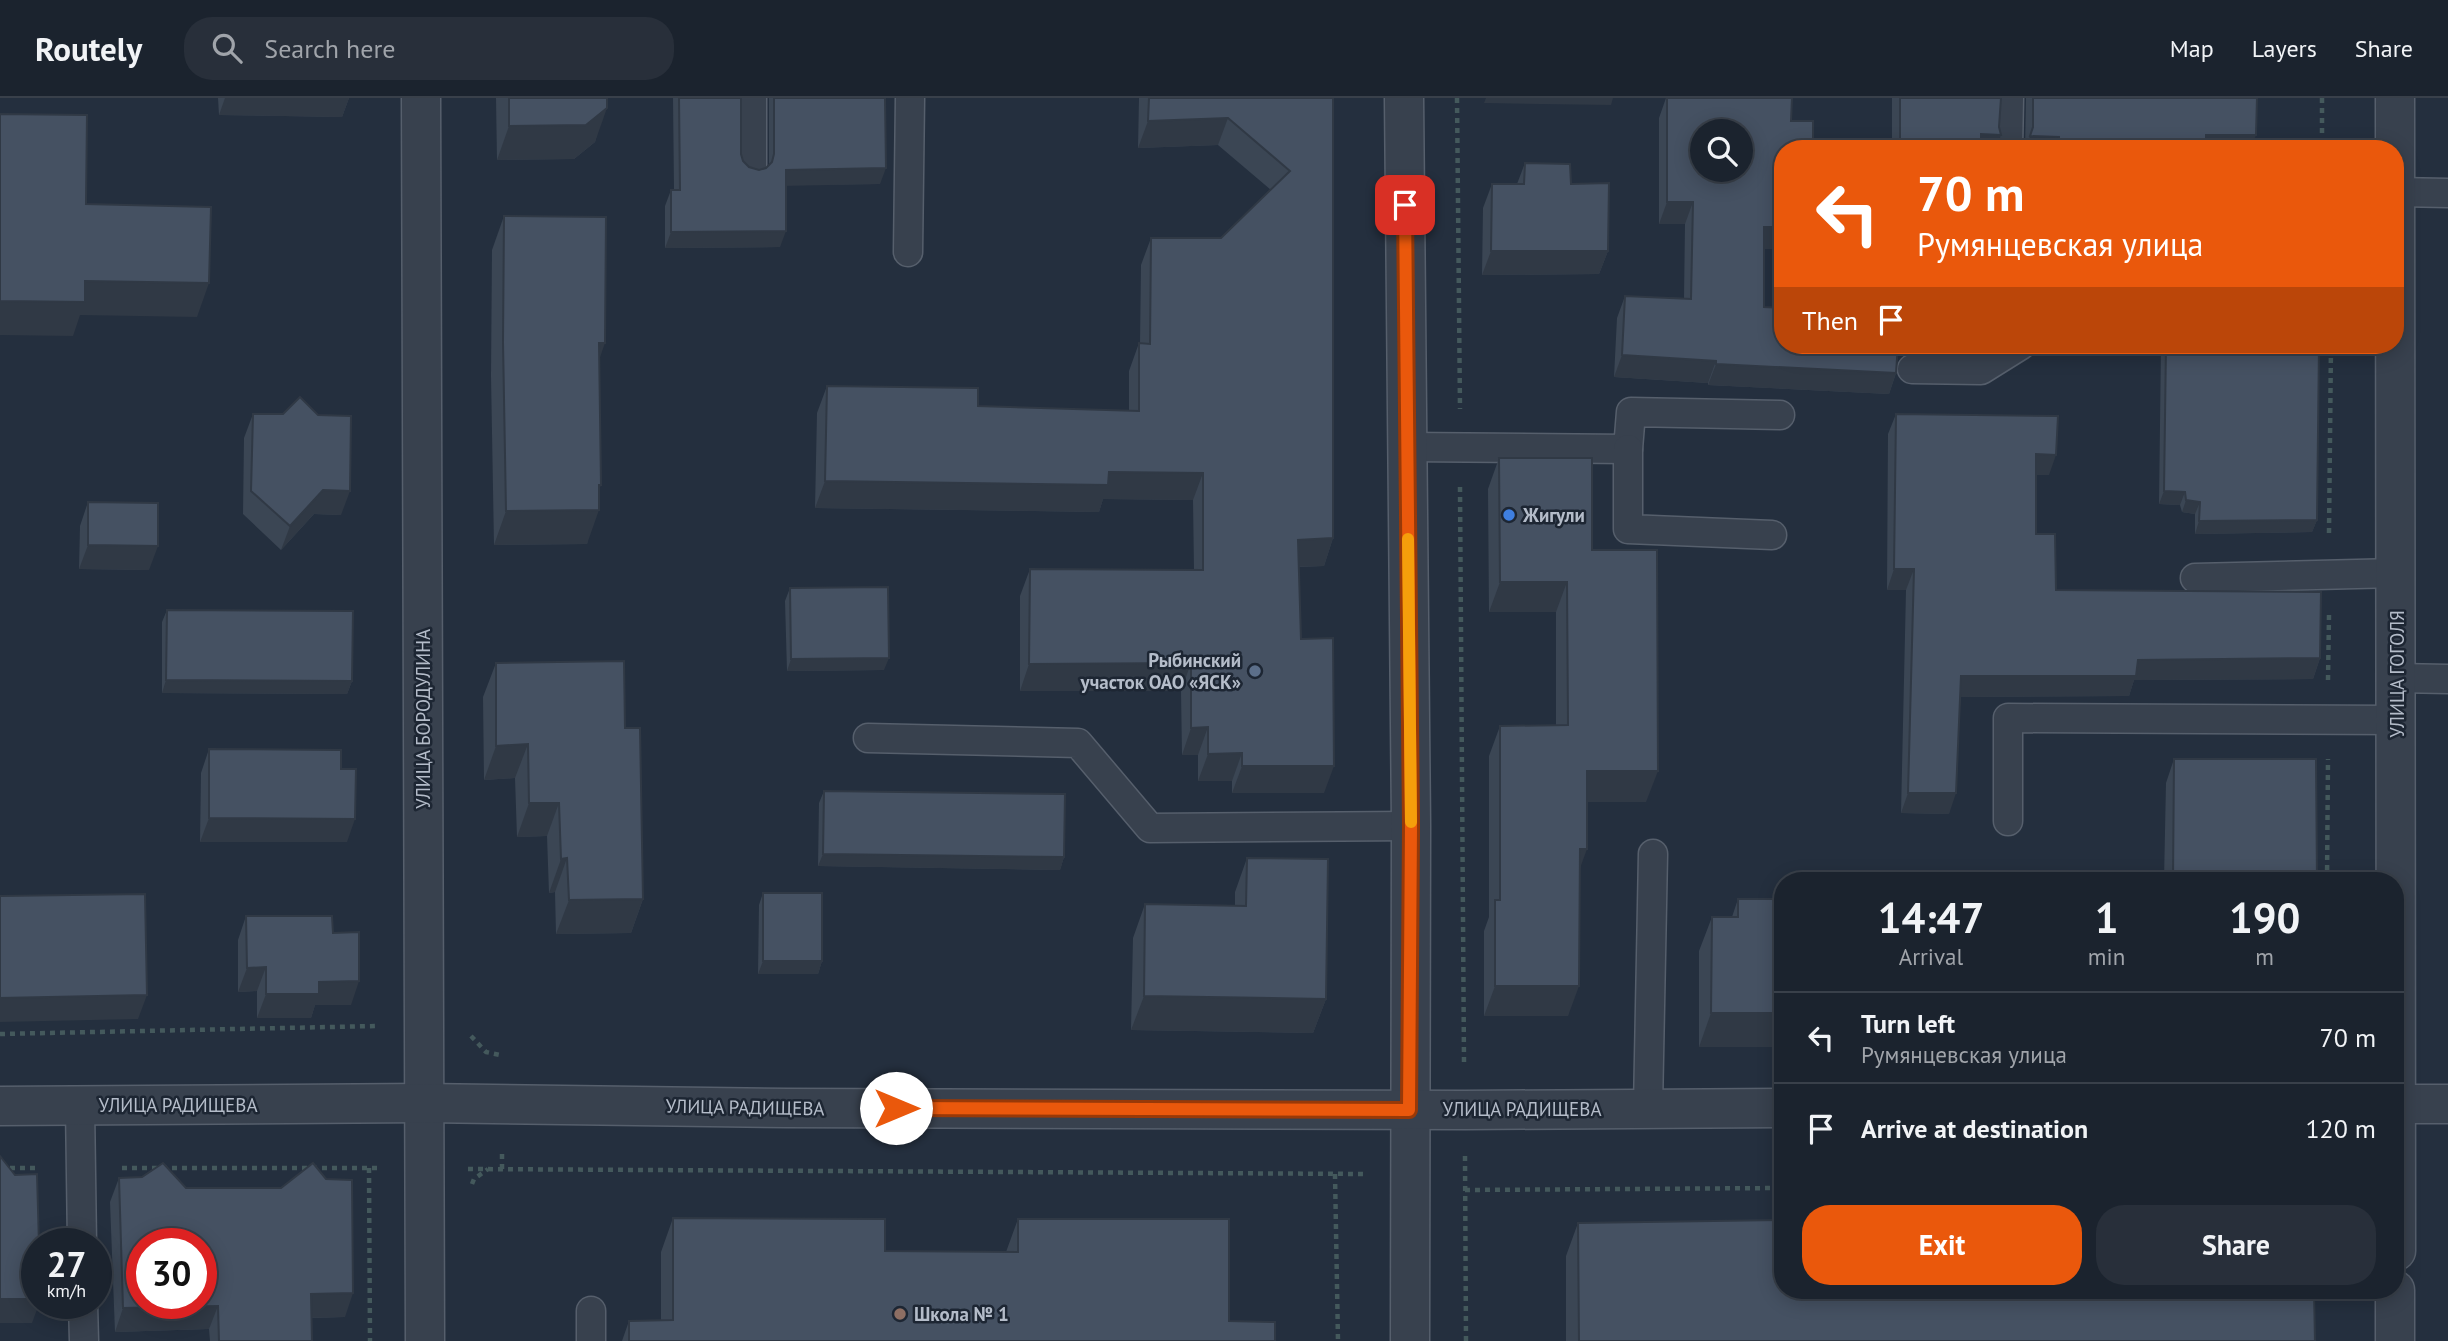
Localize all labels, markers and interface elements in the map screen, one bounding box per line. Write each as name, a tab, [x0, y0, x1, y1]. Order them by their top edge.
search box	[184, 17, 674, 80]
text: Routely	[35, 27, 142, 70]
icon: search	[208, 29, 246, 67]
text: Search here	[264, 32, 395, 65]
text: Map	[2170, 33, 2214, 64]
text: Layers	[2252, 33, 2317, 64]
text: Share	[2355, 33, 2413, 64]
map controls	[1690, 119, 1753, 182]
button: search	[1690, 119, 1753, 182]
text: 70 m	[1917, 161, 2024, 225]
icon: left	[1802, 168, 1893, 259]
pin	[1375, 175, 1435, 235]
icon: arrive	[1386, 186, 1424, 224]
text: Румянцевская улица	[1917, 223, 2203, 265]
icon: arrive	[1872, 301, 1910, 339]
text: Then	[1802, 304, 1858, 337]
place label: Жигули	[1522, 503, 1585, 527]
marker: Жигули	[1501, 507, 1517, 523]
street label: УЛИЦА ГОГОЛЯ	[2385, 610, 2409, 738]
street label: УЛИЦА БОРОДУЛИНА	[411, 629, 435, 809]
place label: Рыбинский участок ОАО «ЯСК»	[1080, 648, 1241, 694]
marker: Рыбинский участок ОАО «ЯСК»	[1247, 663, 1263, 679]
text: 14:47	[1878, 890, 1984, 945]
text: 1	[2095, 890, 2118, 945]
text: 190	[2229, 890, 2300, 945]
text: Arrival	[1899, 942, 1963, 971]
text: min	[2088, 942, 2125, 971]
text: m	[2255, 942, 2274, 971]
text: Turn left	[1861, 1007, 1955, 1040]
icon: left	[1802, 1019, 1840, 1057]
text: 70 m	[2320, 1021, 2376, 1054]
text: Румянцевская улица	[1861, 1040, 2067, 1069]
position arrow	[859, 1071, 933, 1145]
street label: УЛИЦА РАДИЩЕВА	[98, 1093, 258, 1117]
street label: УЛИЦА РАДИЩЕВА	[665, 1094, 825, 1120]
street label: УЛИЦА РАДИЩЕВА	[1442, 1097, 1602, 1121]
icon: arrive	[1802, 1110, 1840, 1148]
text: Arrive at destination	[1861, 1112, 2088, 1145]
text: 120 m	[2305, 1112, 2376, 1145]
button: Exit	[1802, 1205, 2082, 1285]
button: Share	[2096, 1205, 2376, 1285]
speed limit sign: 30	[126, 1228, 217, 1319]
text: 27	[47, 1241, 86, 1287]
text: km/h	[47, 1279, 86, 1302]
place label: Школа № 1	[914, 1302, 1009, 1326]
marker: Школа № 1	[892, 1306, 908, 1322]

